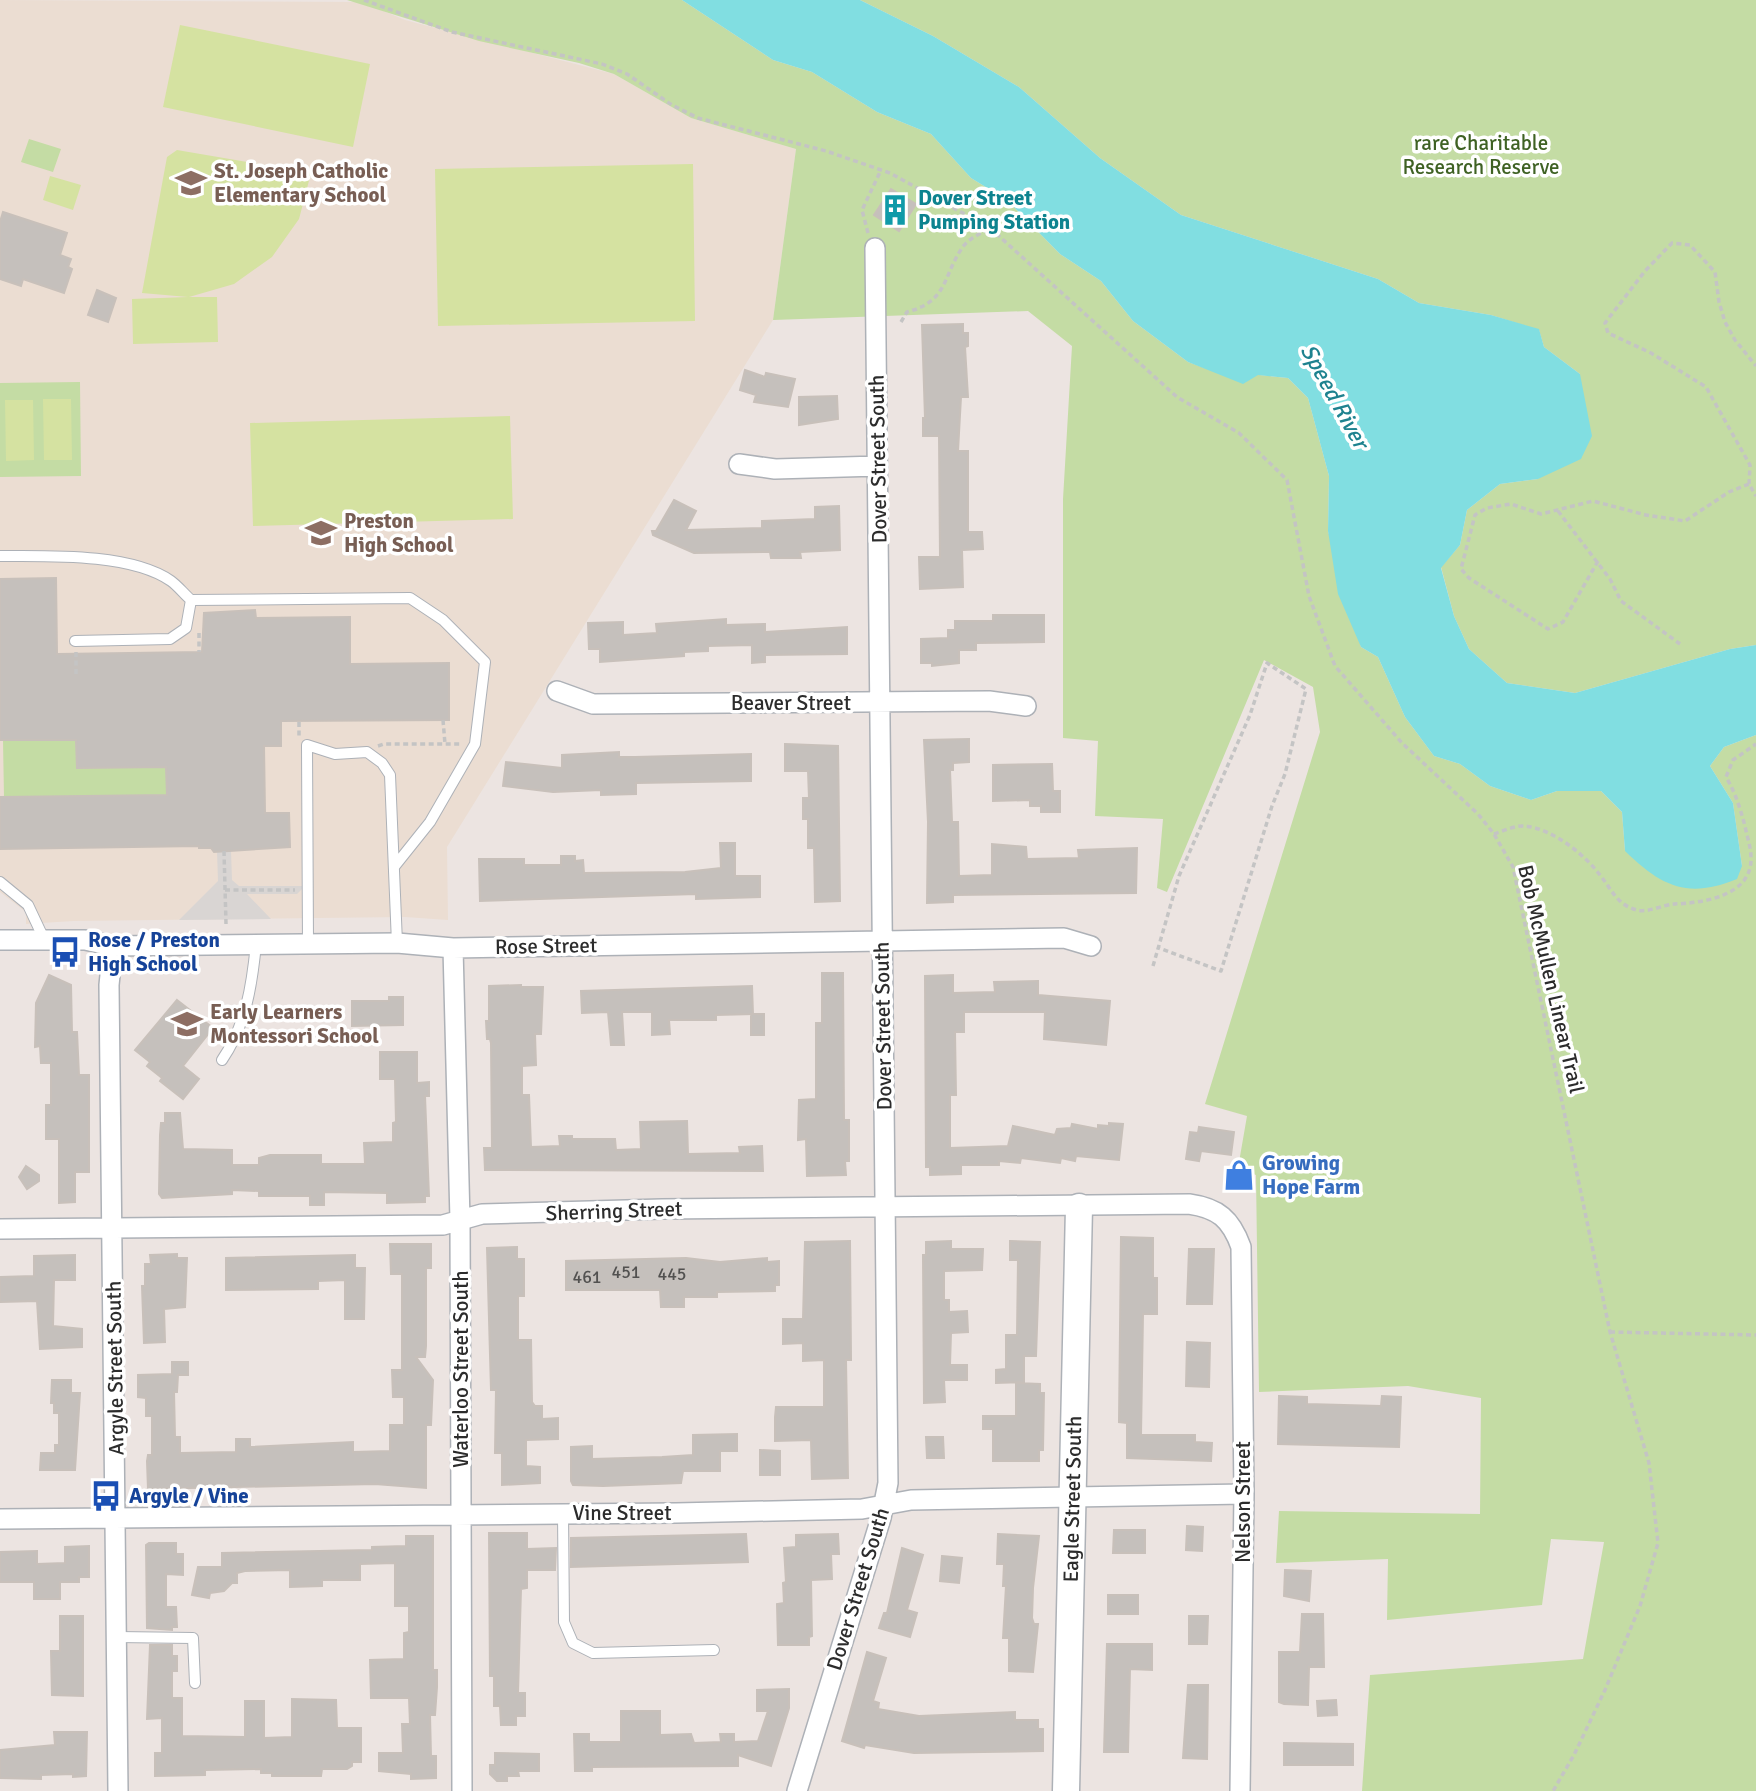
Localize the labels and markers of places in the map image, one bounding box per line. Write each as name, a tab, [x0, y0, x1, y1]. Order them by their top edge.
place label: St. Joseph Catholic Elementary School	[214, 158, 388, 208]
school or university icon: St. Joseph Catholic Elementary School	[174, 166, 208, 200]
place label: Dover Street Pumping Station	[918, 185, 1070, 235]
building icon: Dover Street Pumping Station	[878, 193, 912, 227]
place label: Preston High School	[344, 508, 454, 558]
school or university icon: Preston High School	[304, 516, 338, 550]
place label: Rose / Preston High School	[88, 927, 220, 977]
bus stop icon: Rose / Preston High School	[48, 935, 82, 969]
place label: Early Learners Montessori School	[210, 999, 379, 1049]
school or university icon: Early Learners Montessori School	[170, 1007, 204, 1041]
place label: Growing Hope Farm	[1262, 1150, 1360, 1200]
shop icon: Growing Hope Farm	[1222, 1158, 1256, 1192]
bus stop icon: Argyle / Vine	[89, 1479, 123, 1513]
place label: Argyle / Vine	[129, 1483, 249, 1509]

